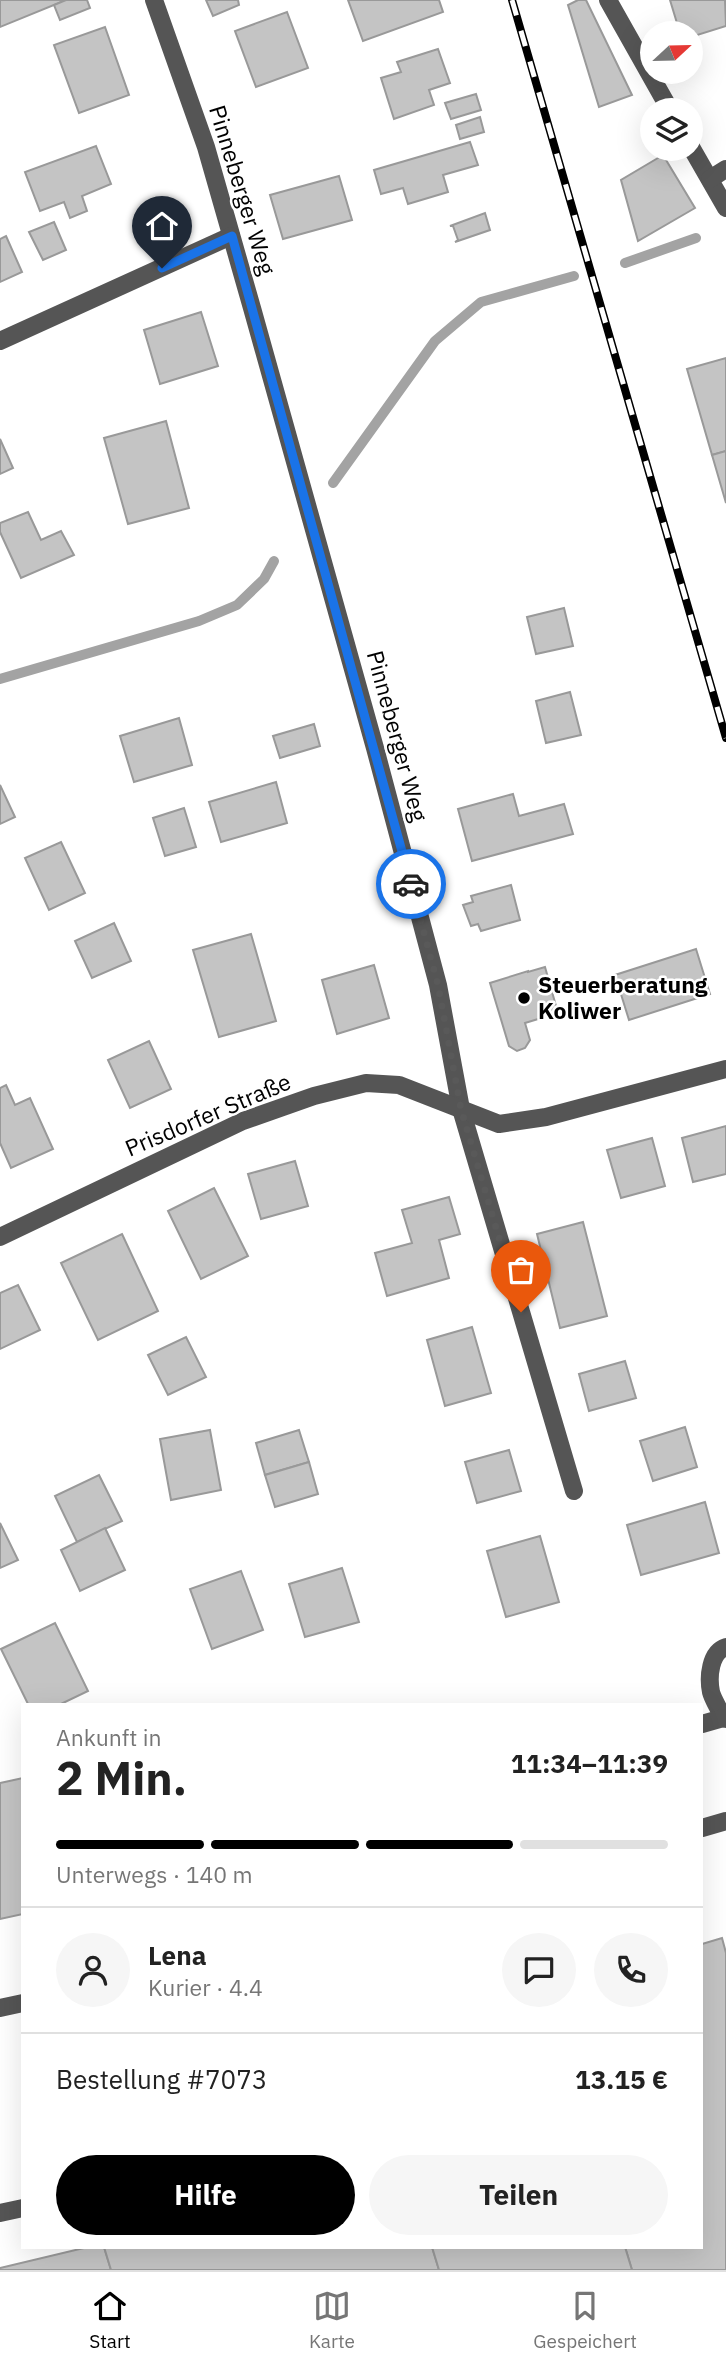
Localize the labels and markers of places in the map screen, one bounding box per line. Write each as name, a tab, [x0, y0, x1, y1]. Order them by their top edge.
pin	[132, 196, 192, 268]
place label: Steuerberatung Koliwer	[538, 969, 708, 1025]
marker: Steuerberatung Koliwer	[516, 990, 532, 1006]
pin	[491, 1240, 551, 1312]

